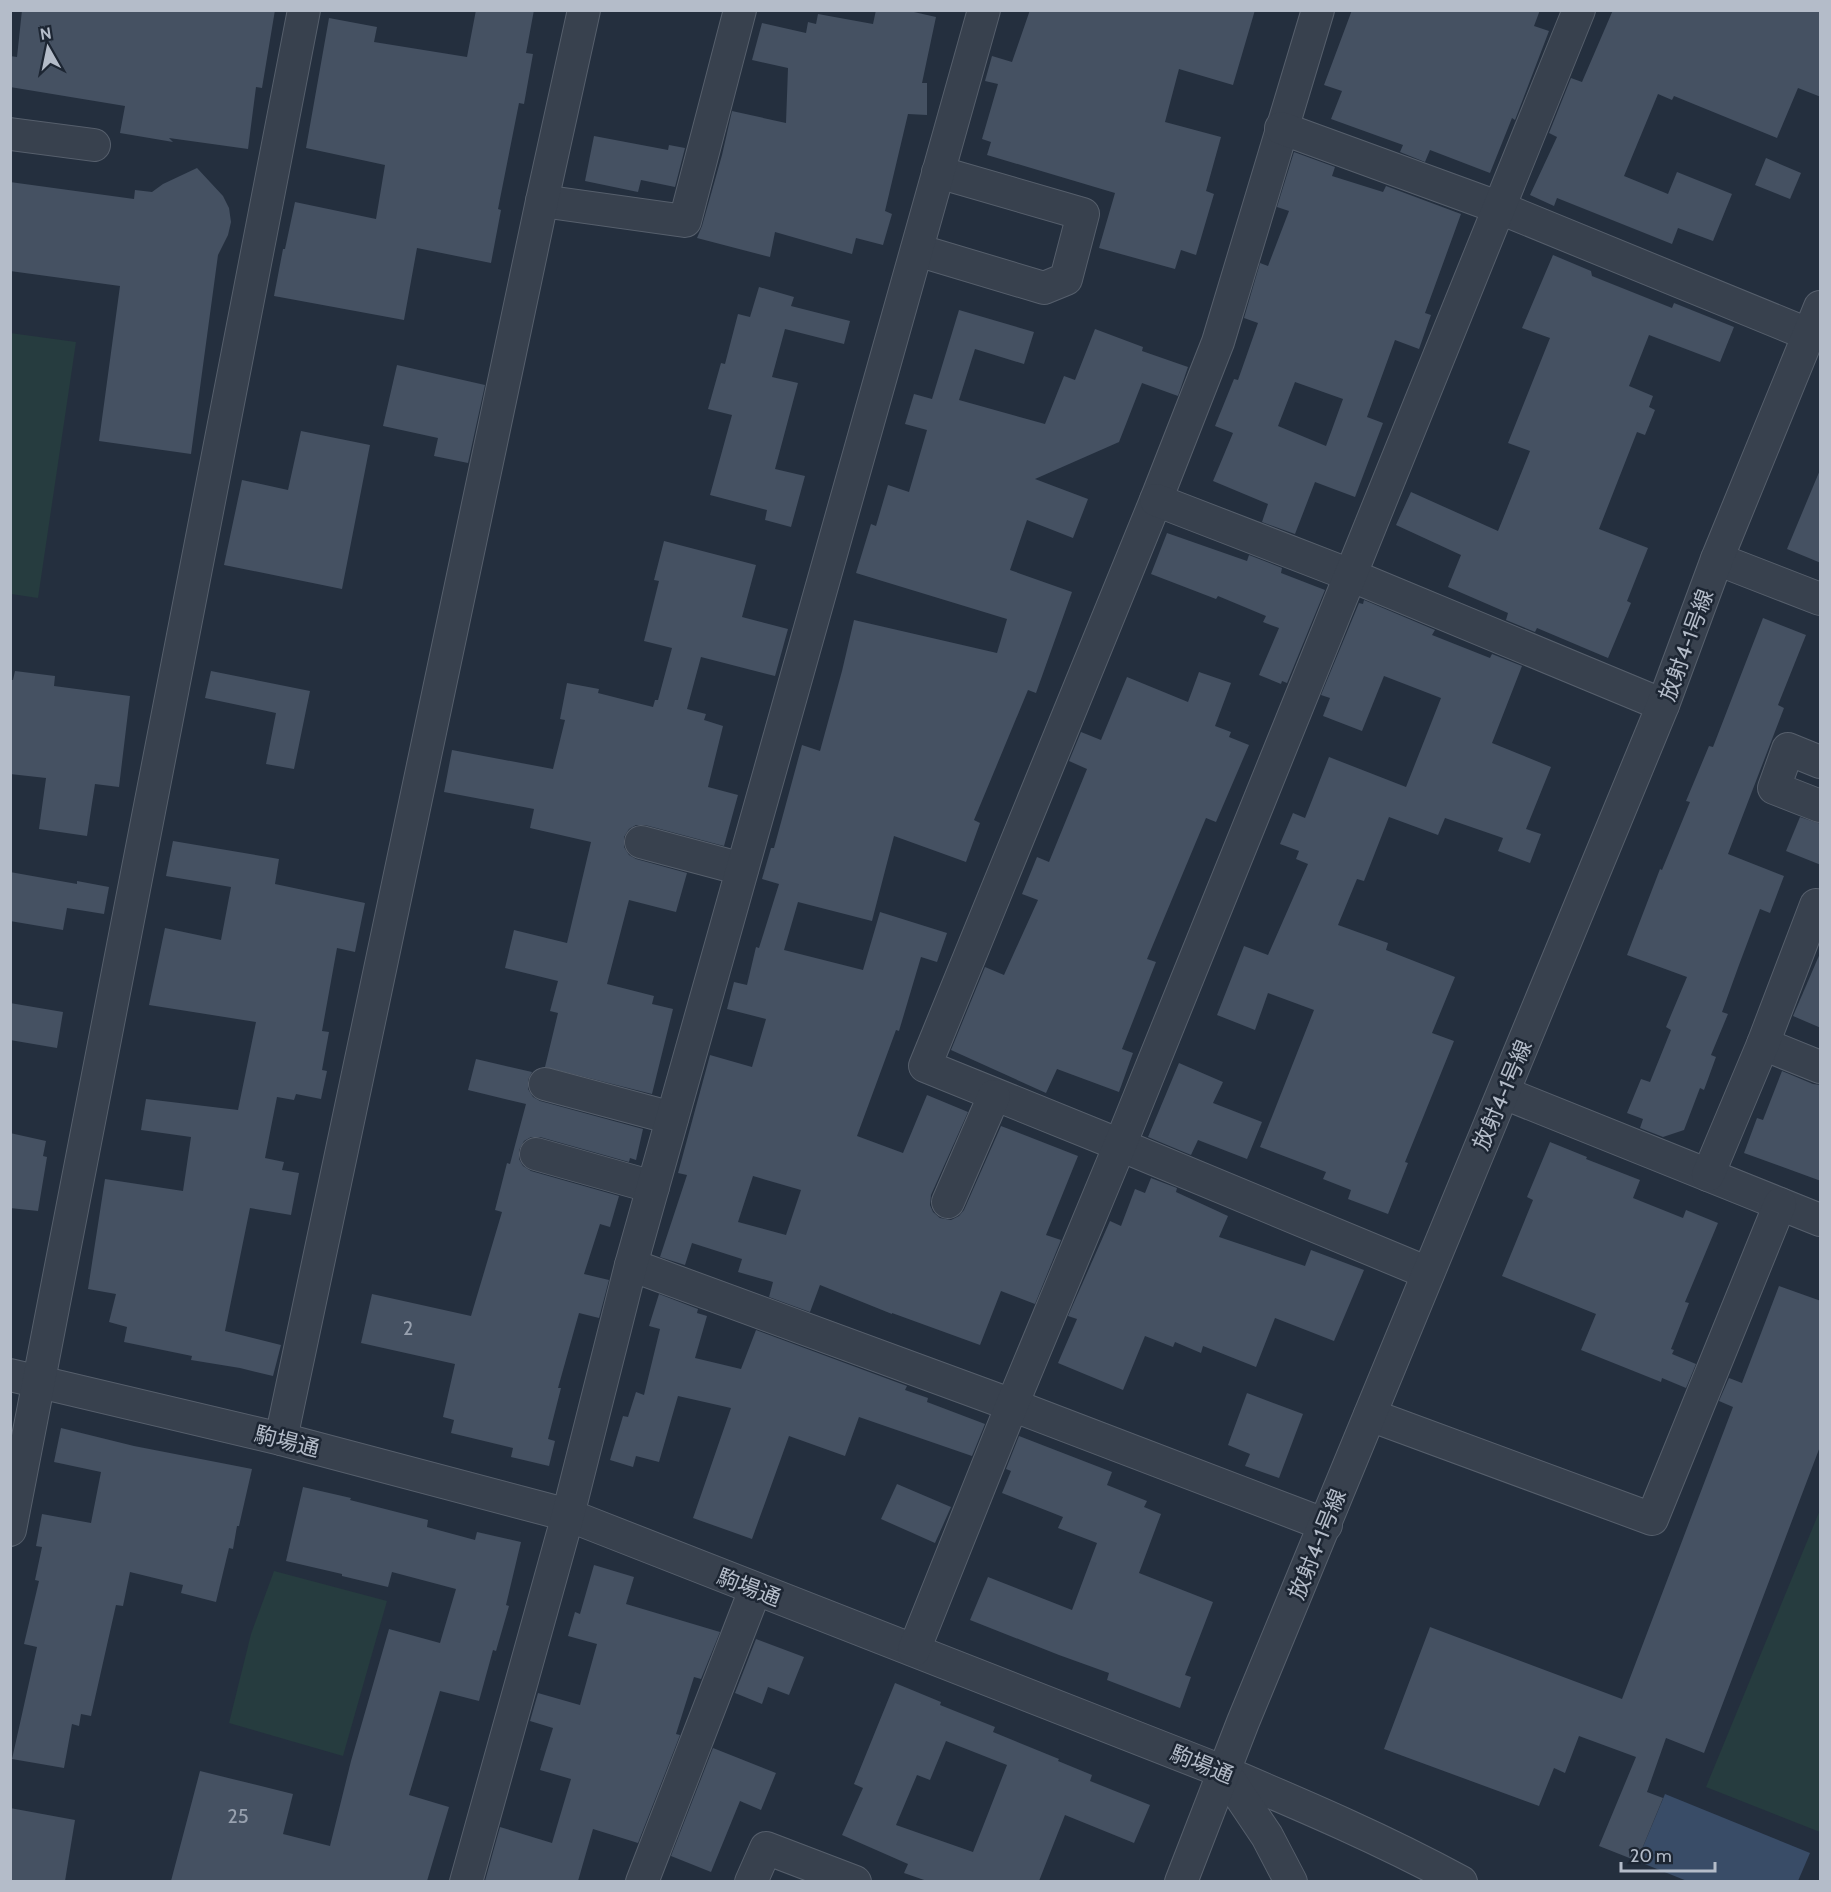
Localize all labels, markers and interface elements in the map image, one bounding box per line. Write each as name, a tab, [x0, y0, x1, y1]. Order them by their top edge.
north arrow	[18, 18, 78, 78]
text: N	[39, 23, 53, 44]
street label: 放射4-1号線	[1654, 586, 1719, 705]
street label: 放射4-1号線	[1467, 1036, 1538, 1154]
house number: 2	[403, 1316, 413, 1340]
street label: 駒場通	[252, 1420, 322, 1463]
street label: 放射4-1号線	[1283, 1485, 1352, 1603]
street label: 駒場通	[713, 1563, 784, 1612]
street label: 駒場通	[1166, 1740, 1237, 1789]
house number: 25	[227, 1804, 249, 1828]
scale bar	[1621, 1835, 1716, 1873]
text: 20 m	[1630, 1845, 1672, 1867]

